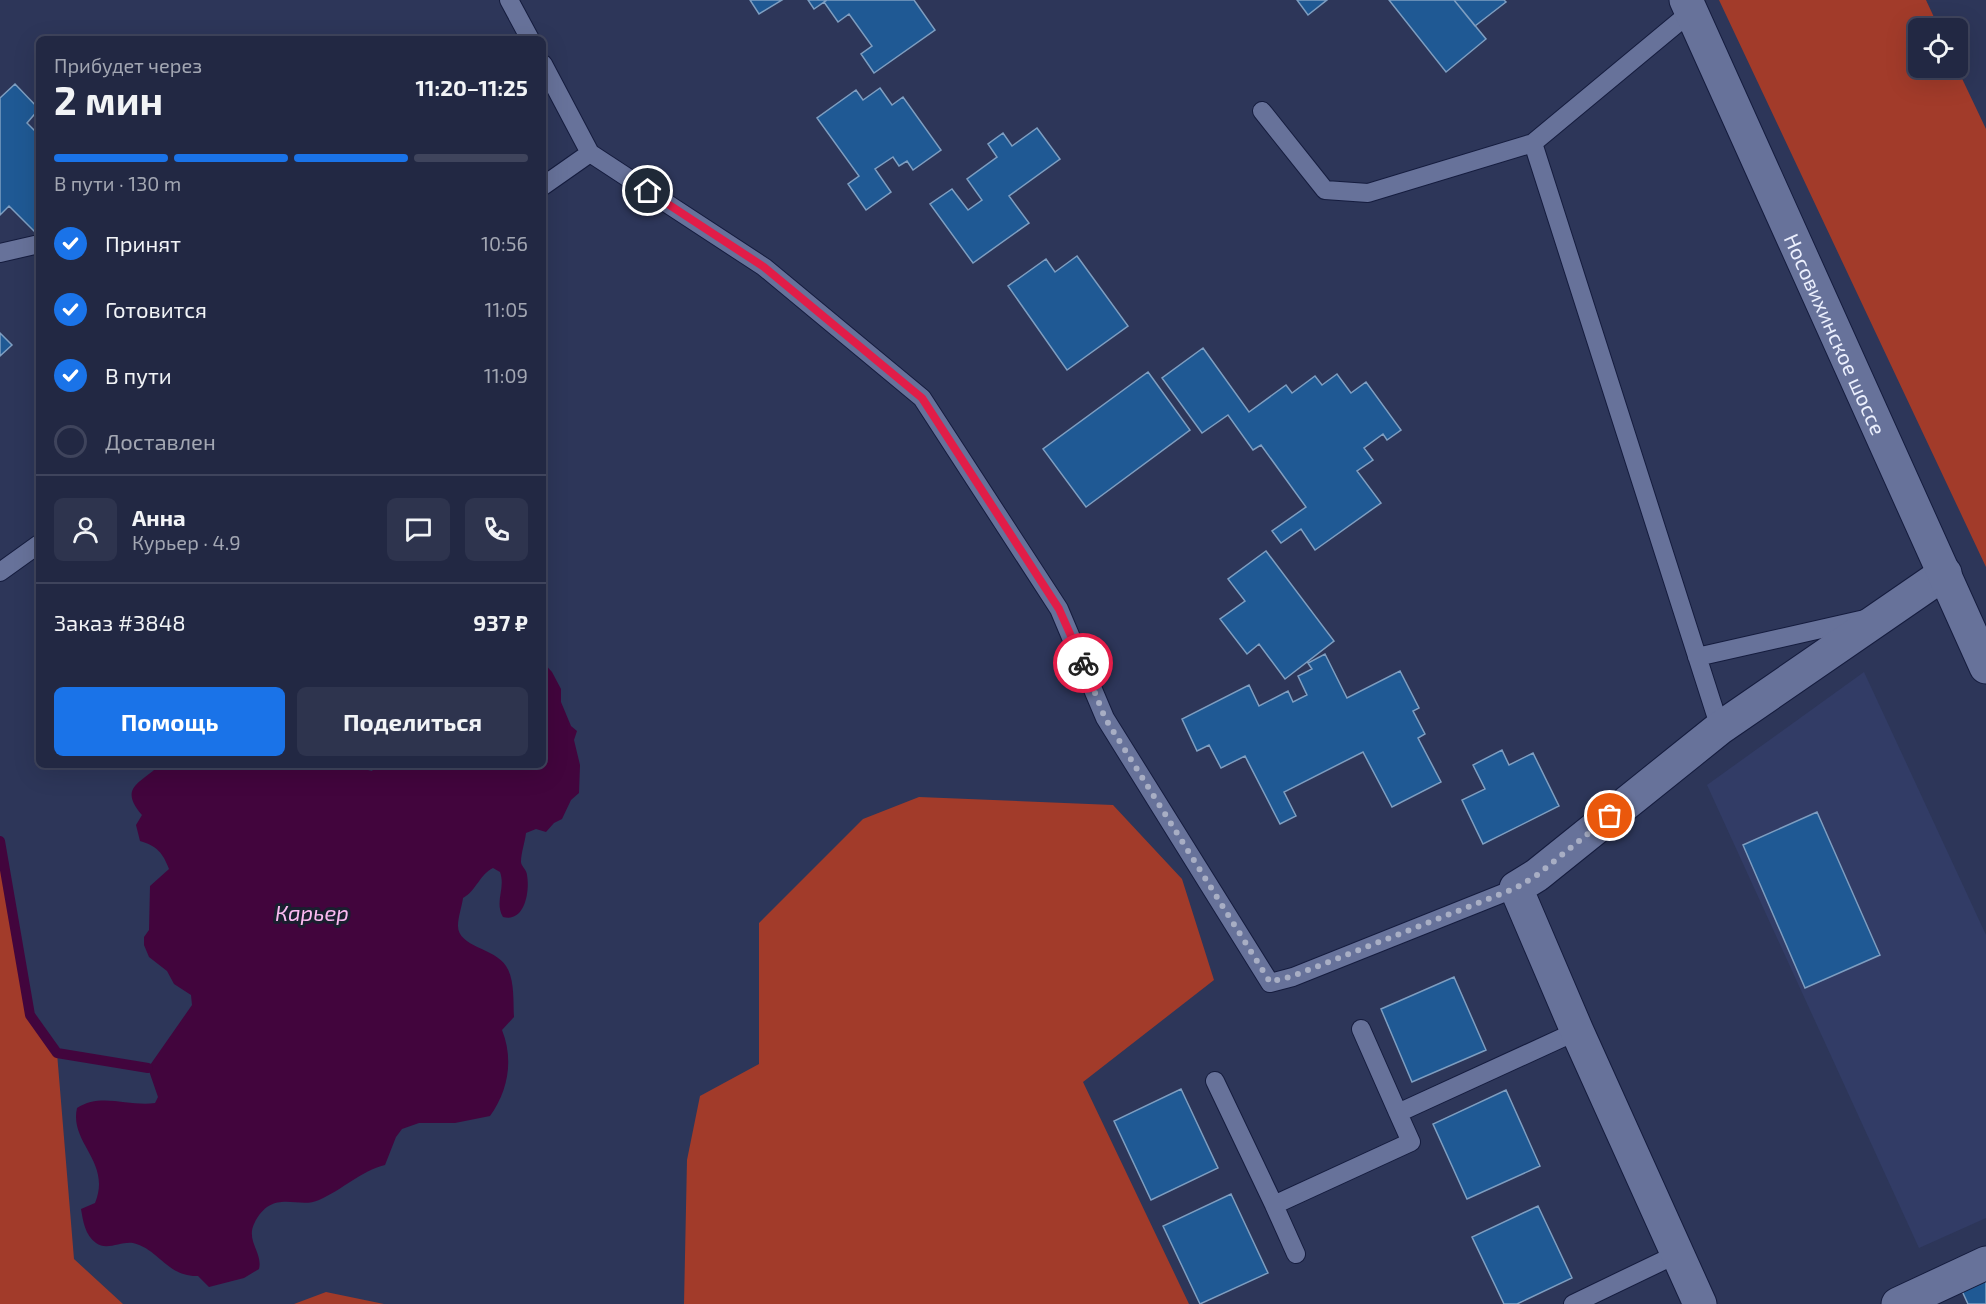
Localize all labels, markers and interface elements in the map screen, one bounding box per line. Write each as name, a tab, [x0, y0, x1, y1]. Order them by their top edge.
map controls	[1908, 18, 1968, 78]
button: locate	[1908, 18, 1968, 78]
text: Прибудет через	[54, 53, 202, 77]
text: 11:20–11:25	[415, 74, 528, 100]
text: 2 мин	[54, 76, 163, 123]
pin	[622, 165, 673, 216]
text: В пути · 130 m	[54, 171, 181, 195]
icon: home	[631, 174, 664, 207]
icon: check	[54, 227, 87, 260]
street label: Носовихинское шоссе	[1780, 229, 1892, 438]
text: Принят	[105, 230, 181, 256]
text: 10:56	[481, 231, 528, 255]
icon: check	[54, 293, 87, 326]
text: Готовится	[105, 296, 207, 322]
text: 11:05	[485, 297, 528, 321]
icon: check	[54, 359, 87, 392]
text: В пути	[105, 362, 172, 388]
text: 11:09	[484, 363, 528, 387]
text: Доставлен	[105, 428, 216, 454]
button: person	[54, 498, 117, 561]
button: chat	[387, 498, 450, 561]
button: phone	[465, 498, 528, 561]
text: Анна	[132, 504, 186, 530]
text: Курьер · 4.9	[132, 530, 241, 554]
text: Заказ #3848	[54, 609, 186, 635]
text: 937 ₽	[473, 609, 528, 635]
courier	[1053, 633, 1113, 693]
icon: bike	[1067, 647, 1100, 680]
button: Помощь	[54, 687, 285, 756]
button: Поделиться	[297, 687, 528, 756]
pin	[1584, 790, 1635, 841]
icon: bag	[1593, 799, 1626, 832]
water label: Карьер	[275, 899, 349, 925]

